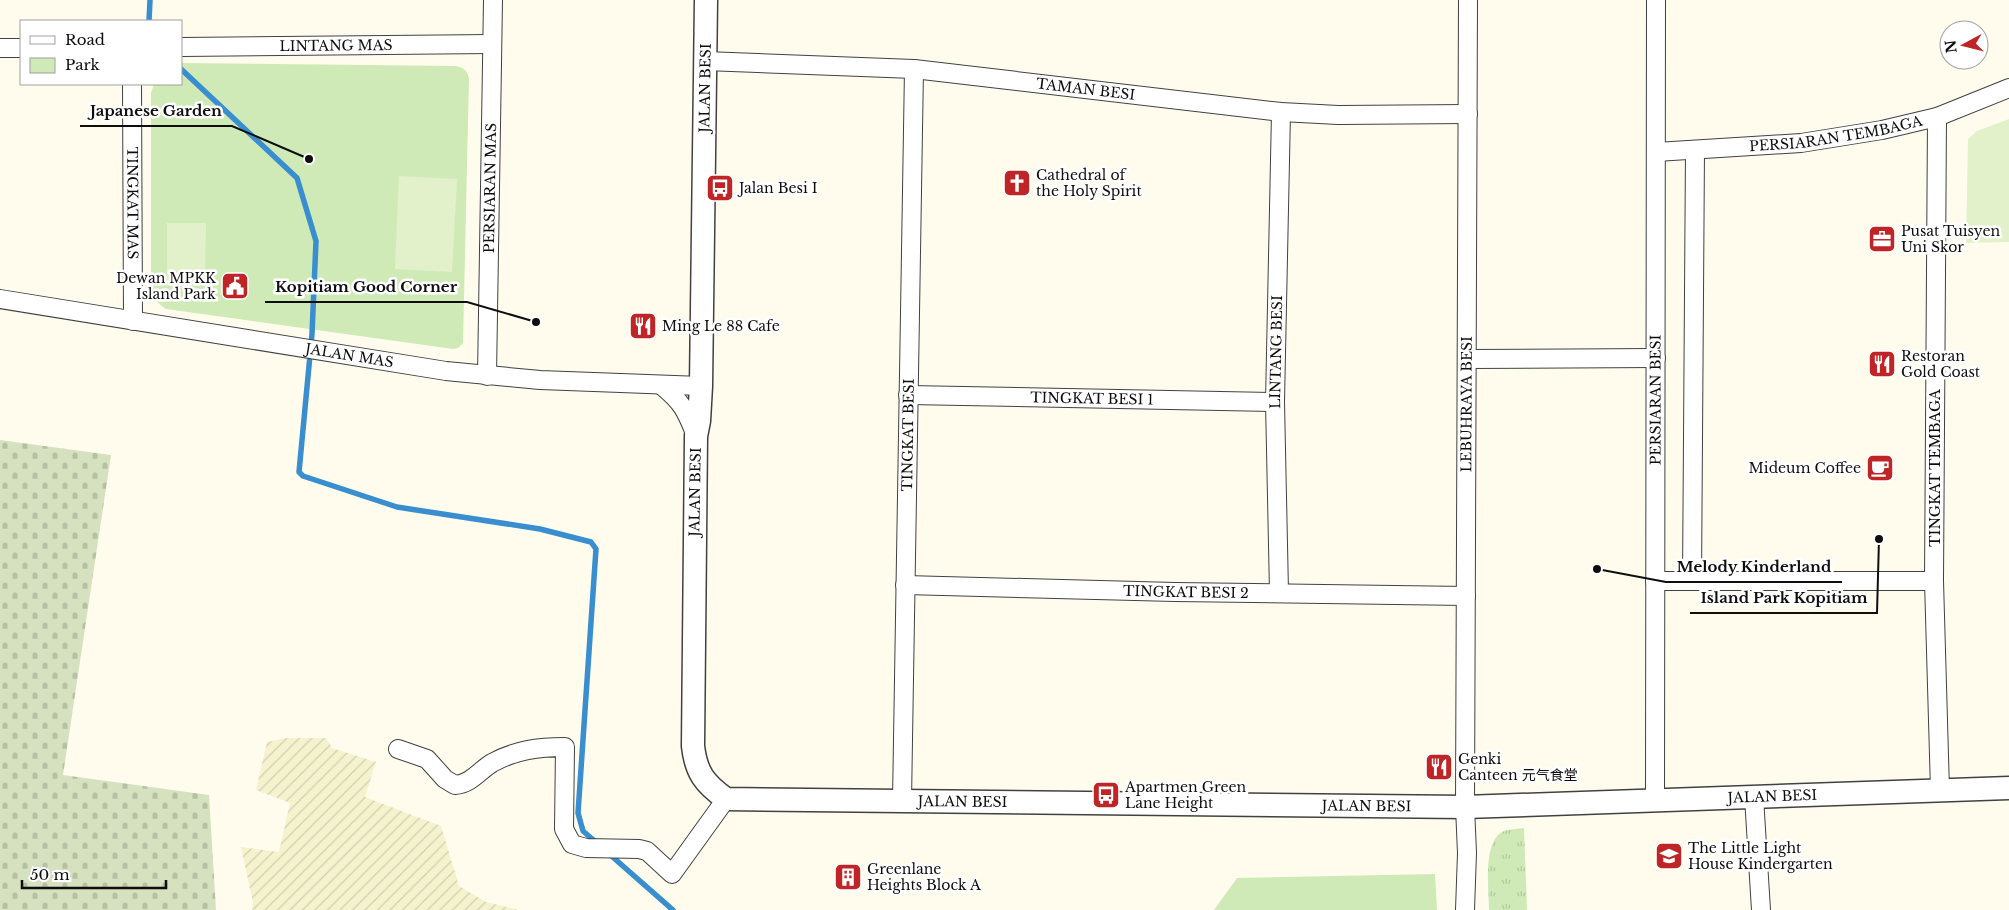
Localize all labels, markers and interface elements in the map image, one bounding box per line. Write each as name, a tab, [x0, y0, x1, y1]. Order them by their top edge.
legend	[20, 20, 182, 85]
north arrow	[1939, 20, 1989, 70]
text: Road	[65, 30, 105, 49]
street label: LINTANG MAS	[279, 36, 393, 55]
text: N	[1941, 39, 1961, 54]
street label: JALAN BESI	[695, 43, 715, 135]
text: Park	[65, 55, 101, 74]
street label: TAMAN BESI	[1035, 74, 1136, 104]
callout: Japanese Garden	[80, 96, 232, 126]
text: Japanese Garden	[87, 101, 222, 120]
street label: PERSIARAN TEMBAGA	[1749, 112, 1924, 155]
street label: PERSIARAN MAS	[480, 123, 500, 253]
street label: TINGKAT MAS	[123, 147, 142, 259]
place label: Cathedral of the Holy Spirit	[1036, 166, 1142, 200]
church icon: Cathedral of the Holy Spirit	[1002, 168, 1032, 198]
bus stop icon: Jalan Besi I	[705, 173, 735, 203]
place label: Jalan Besi I	[737, 179, 818, 197]
place label: Pusat Tuisyen Uni Skor	[1901, 222, 2000, 256]
office icon: Pusat Tuisyen Uni Skor	[1867, 224, 1897, 254]
place label: Dewan MPKK Island Park	[116, 269, 217, 303]
public building icon: Dewan MPKK Island Park	[220, 271, 250, 301]
callout: Kopitiam Good Corner	[265, 272, 467, 302]
text: Kopitiam Good Corner	[275, 277, 458, 296]
street label: LINTANG BESI	[1266, 295, 1286, 409]
restaurant icon: Ming Le 88 Cafe	[628, 311, 658, 341]
place label: Ming Le 88 Cafe	[662, 317, 780, 335]
street label: PERSIARAN BESI	[1646, 334, 1665, 465]
street label: LEBUHRAYA BESI	[1457, 336, 1476, 472]
street label: JALAN MAS	[302, 339, 395, 371]
place label: Restoran Gold Coast	[1901, 347, 1981, 381]
restaurant icon: Restoran Gold Coast	[1867, 349, 1897, 379]
street label: TINGKAT BESI	[898, 378, 918, 492]
street label: TINGKAT BESI 1	[1030, 388, 1154, 409]
street label: TINGKAT TEMBAGA	[1926, 389, 1944, 547]
street label: JALAN BESI	[685, 447, 705, 539]
cafe icon: Mideum Coffee	[1865, 453, 1895, 483]
place label: Mideum Coffee	[1749, 459, 1861, 477]
callout: Melody Kinderland	[1666, 552, 1842, 582]
text: Melody Kinderland	[1677, 557, 1832, 576]
street label: TINGKAT BESI 2	[1123, 582, 1249, 602]
callout: Island Park Kopitiam	[1690, 583, 1877, 613]
text: Island Park Kopitiam	[1700, 588, 1868, 607]
place label: Genki Canteen 元气食堂	[1458, 750, 1578, 784]
restaurant icon: Genki Canteen 元气食堂	[1424, 752, 1454, 782]
place label: Apartmen Green Lane Height	[1124, 778, 1246, 812]
bus stop icon: Apartmen Green Lane Height	[1091, 780, 1121, 810]
street label: JALAN BESI	[1725, 786, 1818, 807]
street label: JALAN BESI	[916, 792, 1008, 811]
street label: JALAN BESI	[1320, 796, 1412, 815]
place label: The Little Light House Kindergarten	[1688, 839, 1833, 873]
school or university icon: The Little Light House Kindergarten	[1654, 841, 1684, 871]
scale bar	[22, 858, 166, 890]
place label: Greenlane Heights Block A	[867, 860, 981, 894]
building icon: Greenlane Heights Block A	[833, 862, 863, 892]
text: 50 m	[30, 865, 70, 884]

